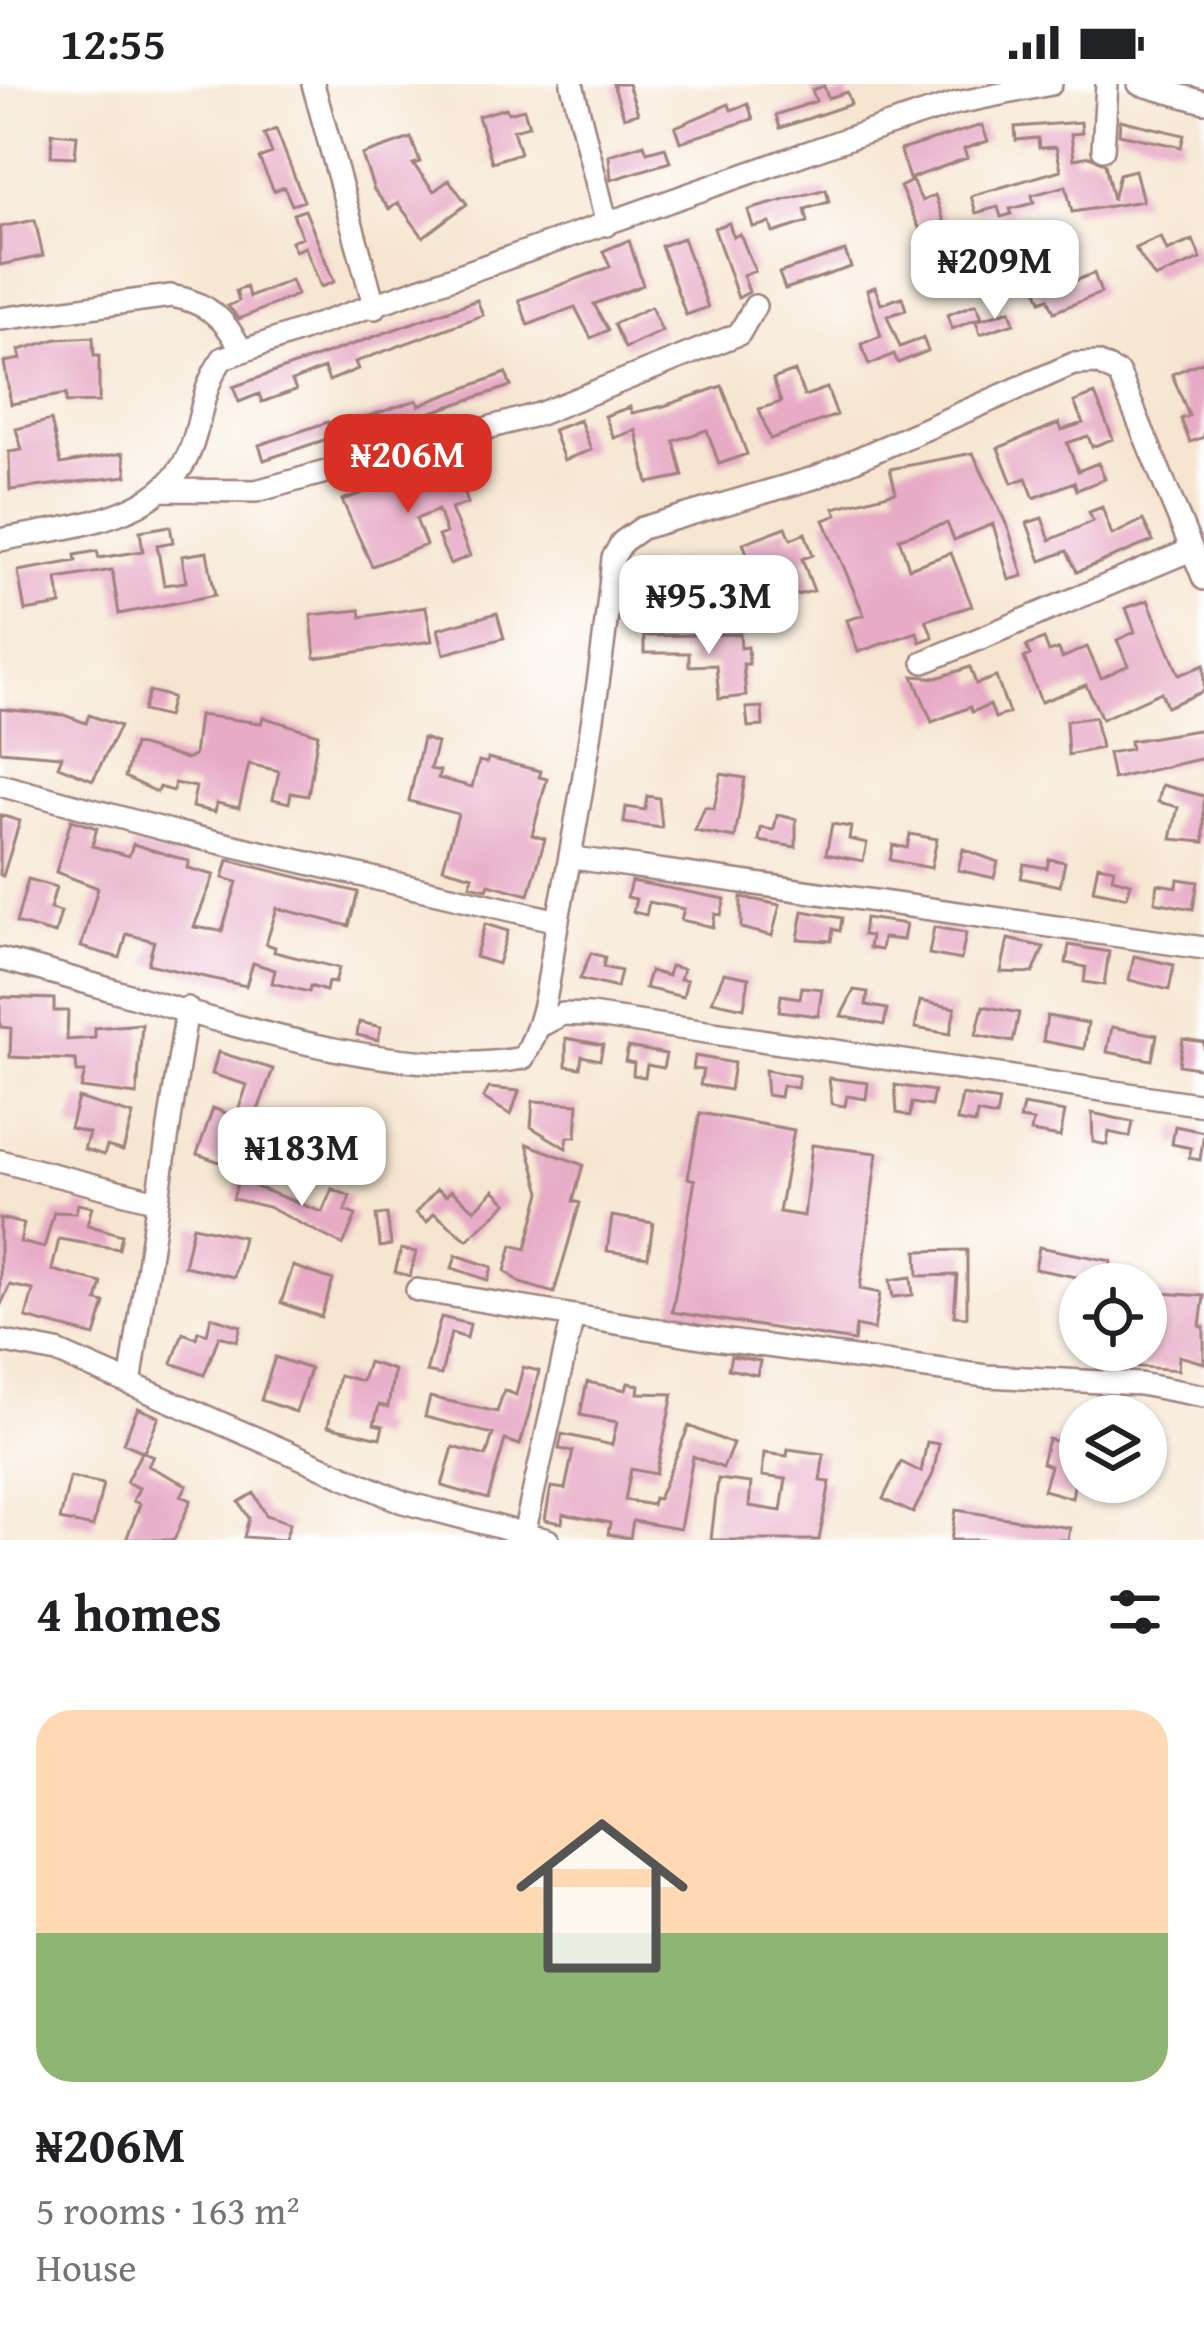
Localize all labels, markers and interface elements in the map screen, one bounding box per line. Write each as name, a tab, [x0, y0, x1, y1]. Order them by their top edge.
text: 12:55	[60, 10, 166, 75]
pin: ₦209M	[911, 220, 1079, 322]
text: ₦209M	[938, 230, 1052, 287]
pin: ₦206M	[324, 414, 492, 516]
text: ₦206M	[351, 424, 465, 481]
pin: ₦95.3M	[611, 555, 807, 657]
text: ₦95.3M	[646, 565, 772, 622]
pin: ₦183M	[218, 1107, 386, 1209]
text: ₦183M	[245, 1117, 359, 1174]
map controls	[1059, 1263, 1167, 1503]
button: locate	[1059, 1263, 1167, 1371]
button: layers	[1059, 1395, 1167, 1503]
text: 4 homes	[36, 1575, 222, 1650]
icon: filters	[1102, 1579, 1168, 1645]
icon: home	[494, 1788, 710, 2004]
text: ₦206M	[36, 2106, 186, 2181]
text: 5 rooms · 163 m²	[36, 2181, 300, 2238]
text: House	[36, 2238, 137, 2295]

